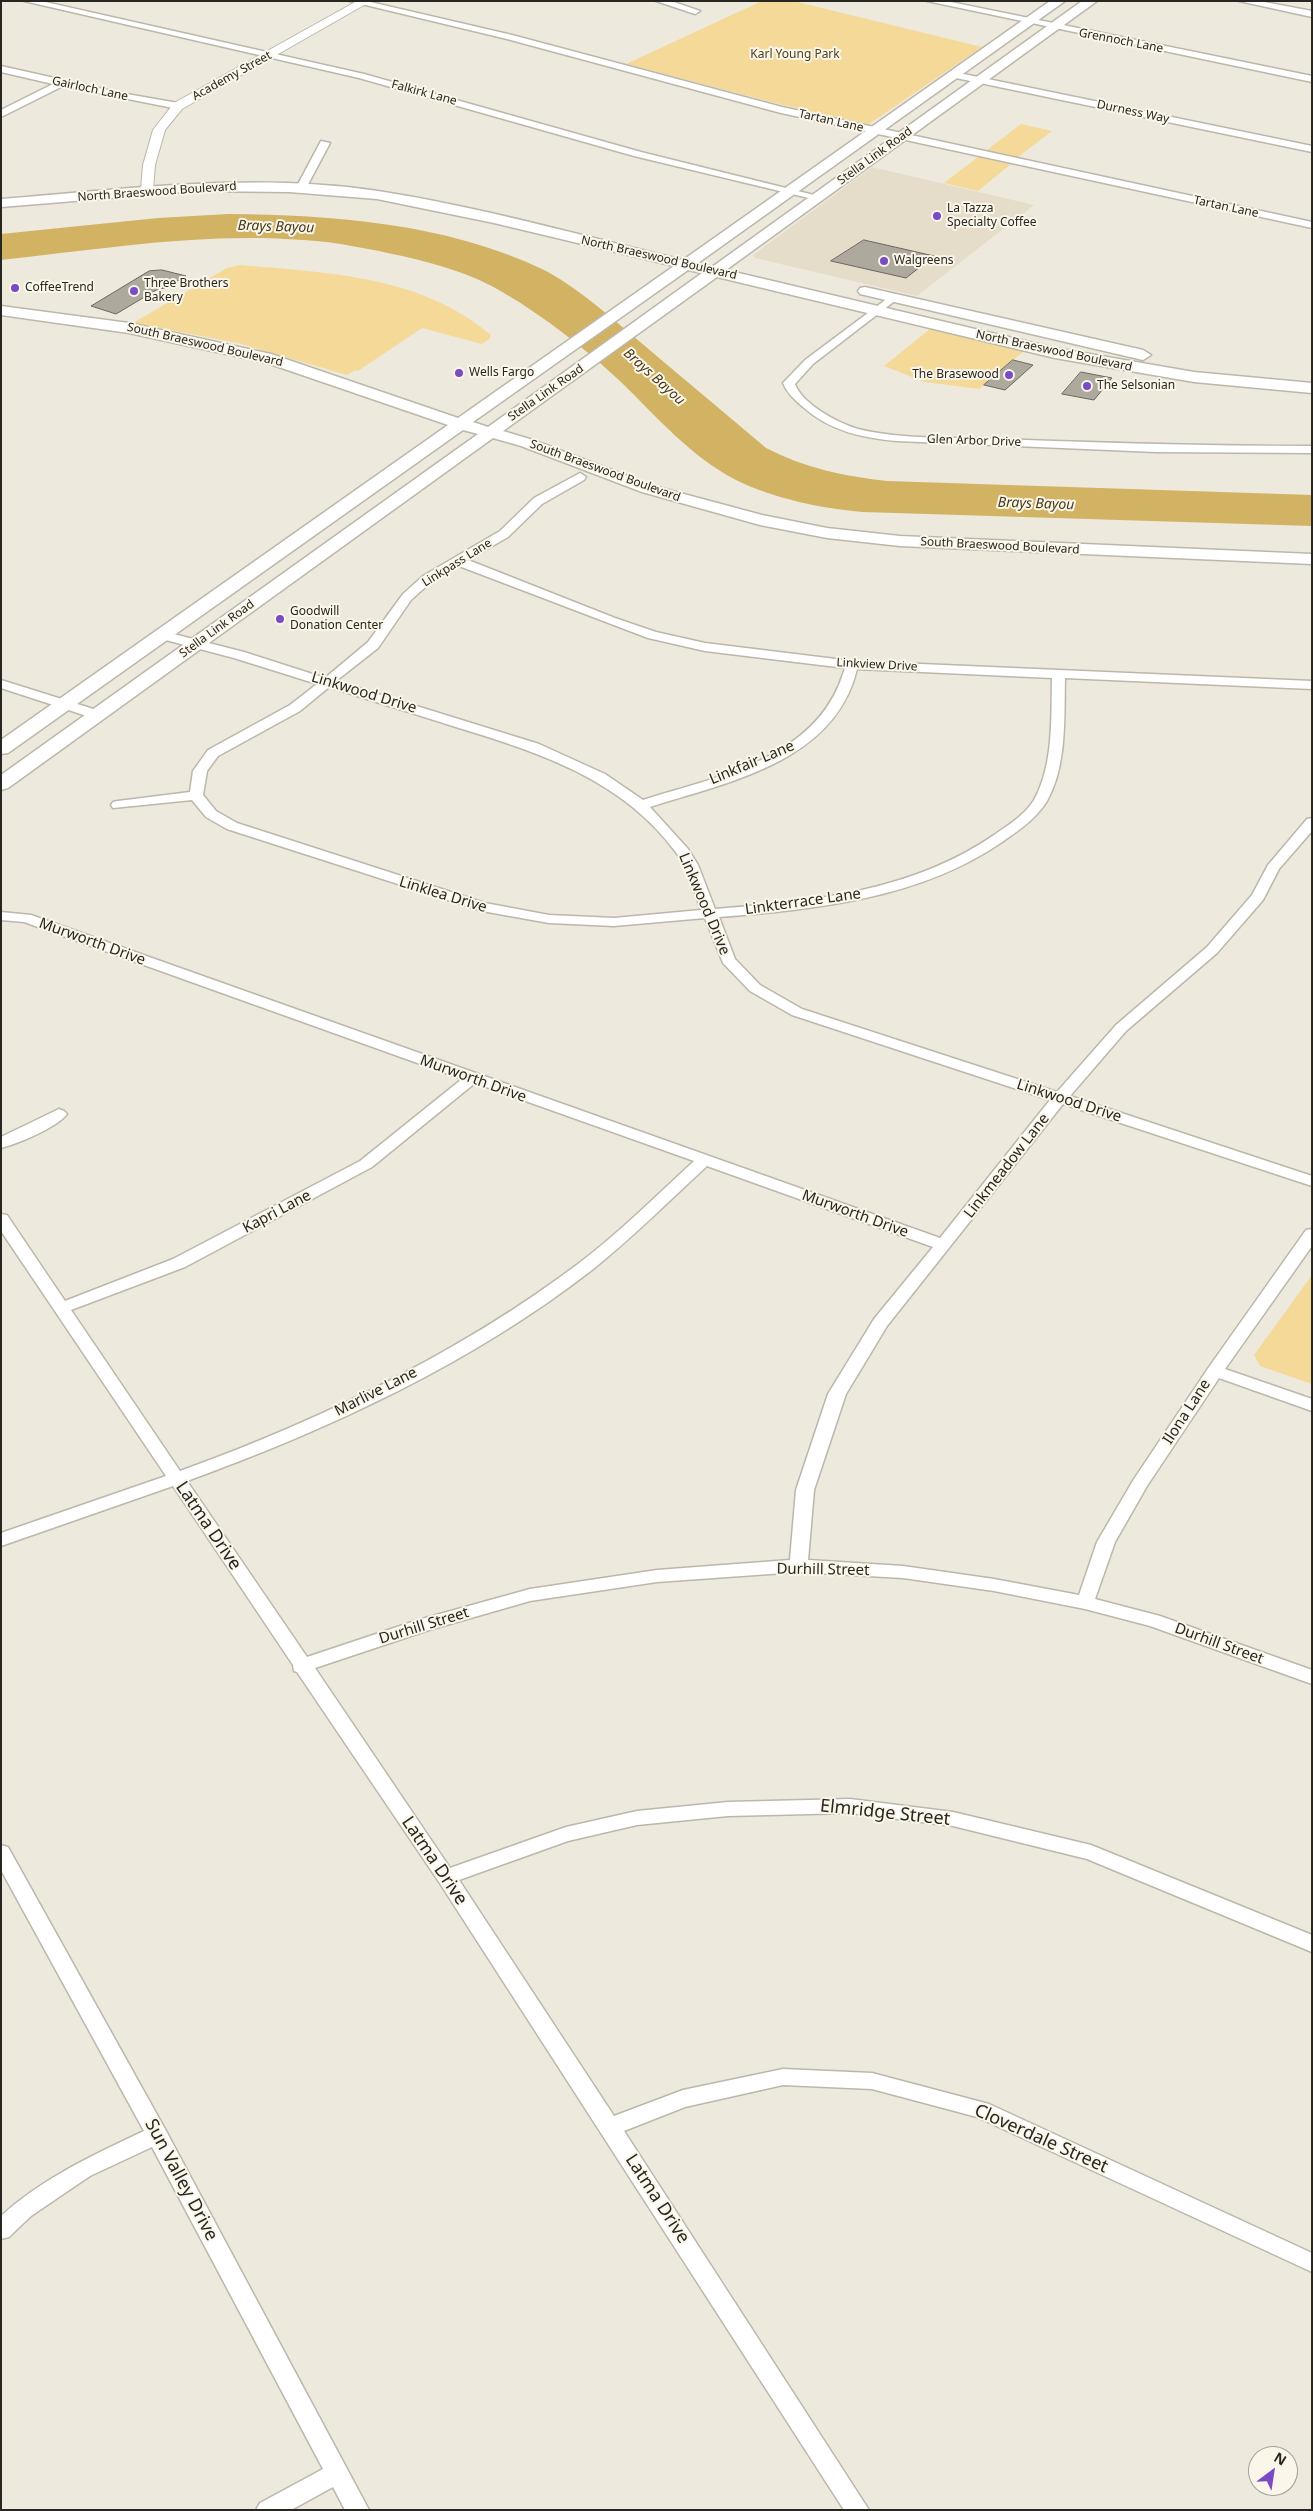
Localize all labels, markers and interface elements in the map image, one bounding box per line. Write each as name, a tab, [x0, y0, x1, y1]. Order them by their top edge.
street label: Grennoch Lane	[1078, 26, 1164, 56]
street label: Academy Street	[190, 48, 274, 104]
park label: Karl Young Park	[750, 48, 840, 62]
street label: Gairloch Lane	[51, 74, 129, 104]
street label: Falkirk Lane	[390, 77, 458, 109]
street label: Durness Way	[1095, 97, 1171, 127]
street label: Tartan Lane	[797, 107, 865, 135]
street label: Stella Link Road	[835, 124, 915, 188]
street label: North Braeswood Boulevard	[77, 179, 237, 205]
street label: Tartan Lane	[1192, 193, 1260, 221]
place label: La Tazza Specialty Coffee	[947, 202, 1037, 230]
marker: La Tazza Specialty Coffee	[931, 210, 943, 222]
water label: Brays Bayou	[237, 217, 315, 237]
street label: North Braeswood Boulevard	[580, 233, 738, 283]
place label: Walgreens	[894, 254, 954, 268]
marker: Walgreens	[878, 255, 890, 267]
place label: Three Brothers Bakery	[144, 277, 228, 305]
place label: CoffeeTrend	[25, 281, 94, 295]
marker: CoffeeTrend	[9, 282, 21, 294]
marker: Three Brothers Bakery	[128, 285, 140, 297]
street label: South Braeswood Boulevard	[126, 320, 284, 370]
street label: North Braeswood Boulevard	[975, 327, 1133, 375]
water label: Brays Bayou	[620, 345, 688, 409]
street label: Stella Link Road	[505, 362, 587, 424]
place label: Wells Fargo	[469, 366, 534, 380]
marker: Wells Fargo	[453, 367, 465, 379]
place label: The Brasewood	[912, 368, 999, 382]
marker: The Brasewood	[1003, 369, 1015, 381]
place label: The Selsonian	[1097, 379, 1175, 393]
marker: The Selsonian	[1081, 380, 1093, 392]
street label: Glen Arbor Drive	[927, 432, 1021, 450]
street label: South Braeswood Boulevard	[528, 437, 682, 505]
water label: Brays Bayou	[997, 494, 1075, 514]
street label: South Braeswood Boulevard	[920, 535, 1080, 557]
street label: Linkpass Lane	[420, 536, 494, 590]
street label: Stella Link Road	[177, 597, 257, 661]
place label: Goodwill Donation Center	[290, 605, 383, 633]
marker: Goodwill Donation Center	[274, 613, 286, 625]
street label: Linkview Drive	[836, 656, 918, 674]
street label: Linkwood Drive	[309, 668, 419, 718]
street label: Linkfair Lane	[707, 737, 797, 789]
street label: Linkwood Drive	[674, 850, 734, 958]
street label: Linklea Drive	[397, 873, 489, 917]
street label: Linkterrace Lane	[744, 885, 862, 919]
street label: Murworth Drive	[36, 914, 148, 970]
street label: Murworth Drive	[417, 1051, 529, 1107]
street label: Linkwood Drive	[1014, 1076, 1124, 1126]
street label: Linkmeadow Lane	[961, 1110, 1053, 1222]
street label: Kapri Lane	[240, 1186, 314, 1238]
street label: Murworth Drive	[799, 1186, 911, 1242]
street label: Marlive Lane	[332, 1364, 420, 1420]
street label: Ilona Lane	[1159, 1376, 1215, 1448]
street label: Latma Drive	[170, 1478, 246, 1574]
street label: Durhill Street	[776, 1560, 870, 1580]
street label: Durhill Street	[377, 1604, 471, 1648]
street label: Durhill Street	[1172, 1620, 1266, 1668]
street label: Elmridge Street	[819, 1795, 951, 1831]
street label: Latma Drive	[396, 1813, 472, 1909]
street label: Cloverdale Street	[971, 2100, 1111, 2178]
street label: Sun Valley Drive	[140, 2115, 222, 2245]
street label: Latma Drive	[620, 2150, 694, 2248]
north arrow	[1248, 2446, 1298, 2496]
text: N	[1271, 2447, 1290, 2470]

